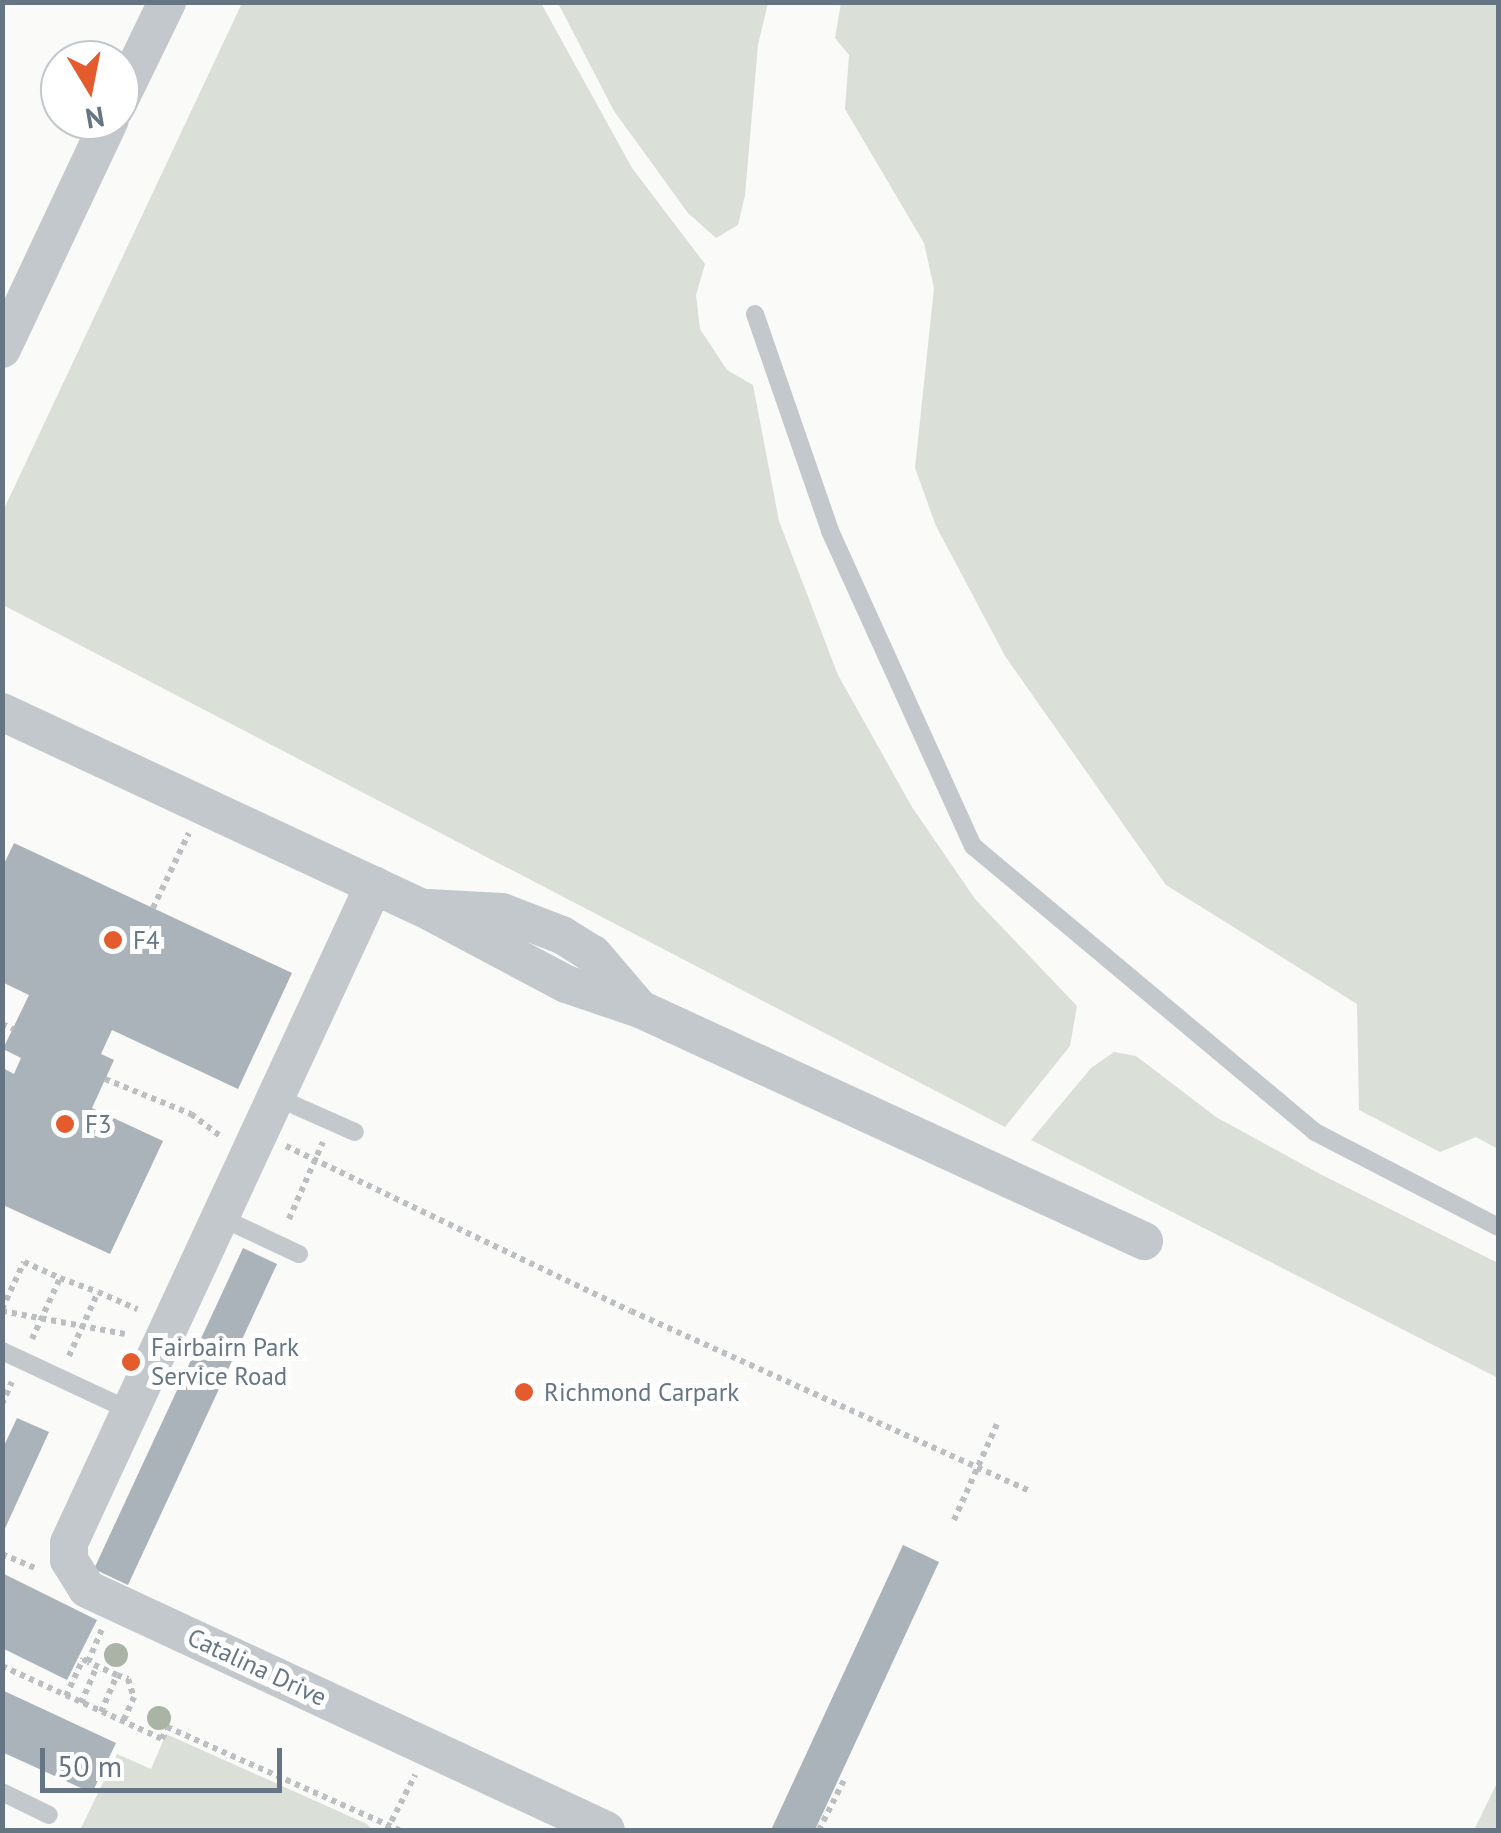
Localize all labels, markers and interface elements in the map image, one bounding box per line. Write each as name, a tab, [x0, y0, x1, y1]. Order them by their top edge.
north arrow	[40, 40, 140, 140]
text: N	[83, 98, 107, 138]
place label: F4	[133, 925, 160, 955]
marker: F4	[102, 929, 124, 951]
place label: F3	[85, 1109, 112, 1139]
marker: F3	[54, 1113, 76, 1135]
place label: Fairbairn Park Service Road	[151, 1333, 299, 1392]
marker: Fairbairn Park Service Road	[120, 1351, 142, 1373]
place label: Richmond Carpark	[544, 1377, 739, 1407]
marker: Richmond Carpark	[513, 1381, 535, 1403]
street label: Catalina Drive	[183, 1622, 331, 1712]
scale bar	[45, 1728, 288, 1790]
text: 50 m	[57, 1746, 122, 1785]

